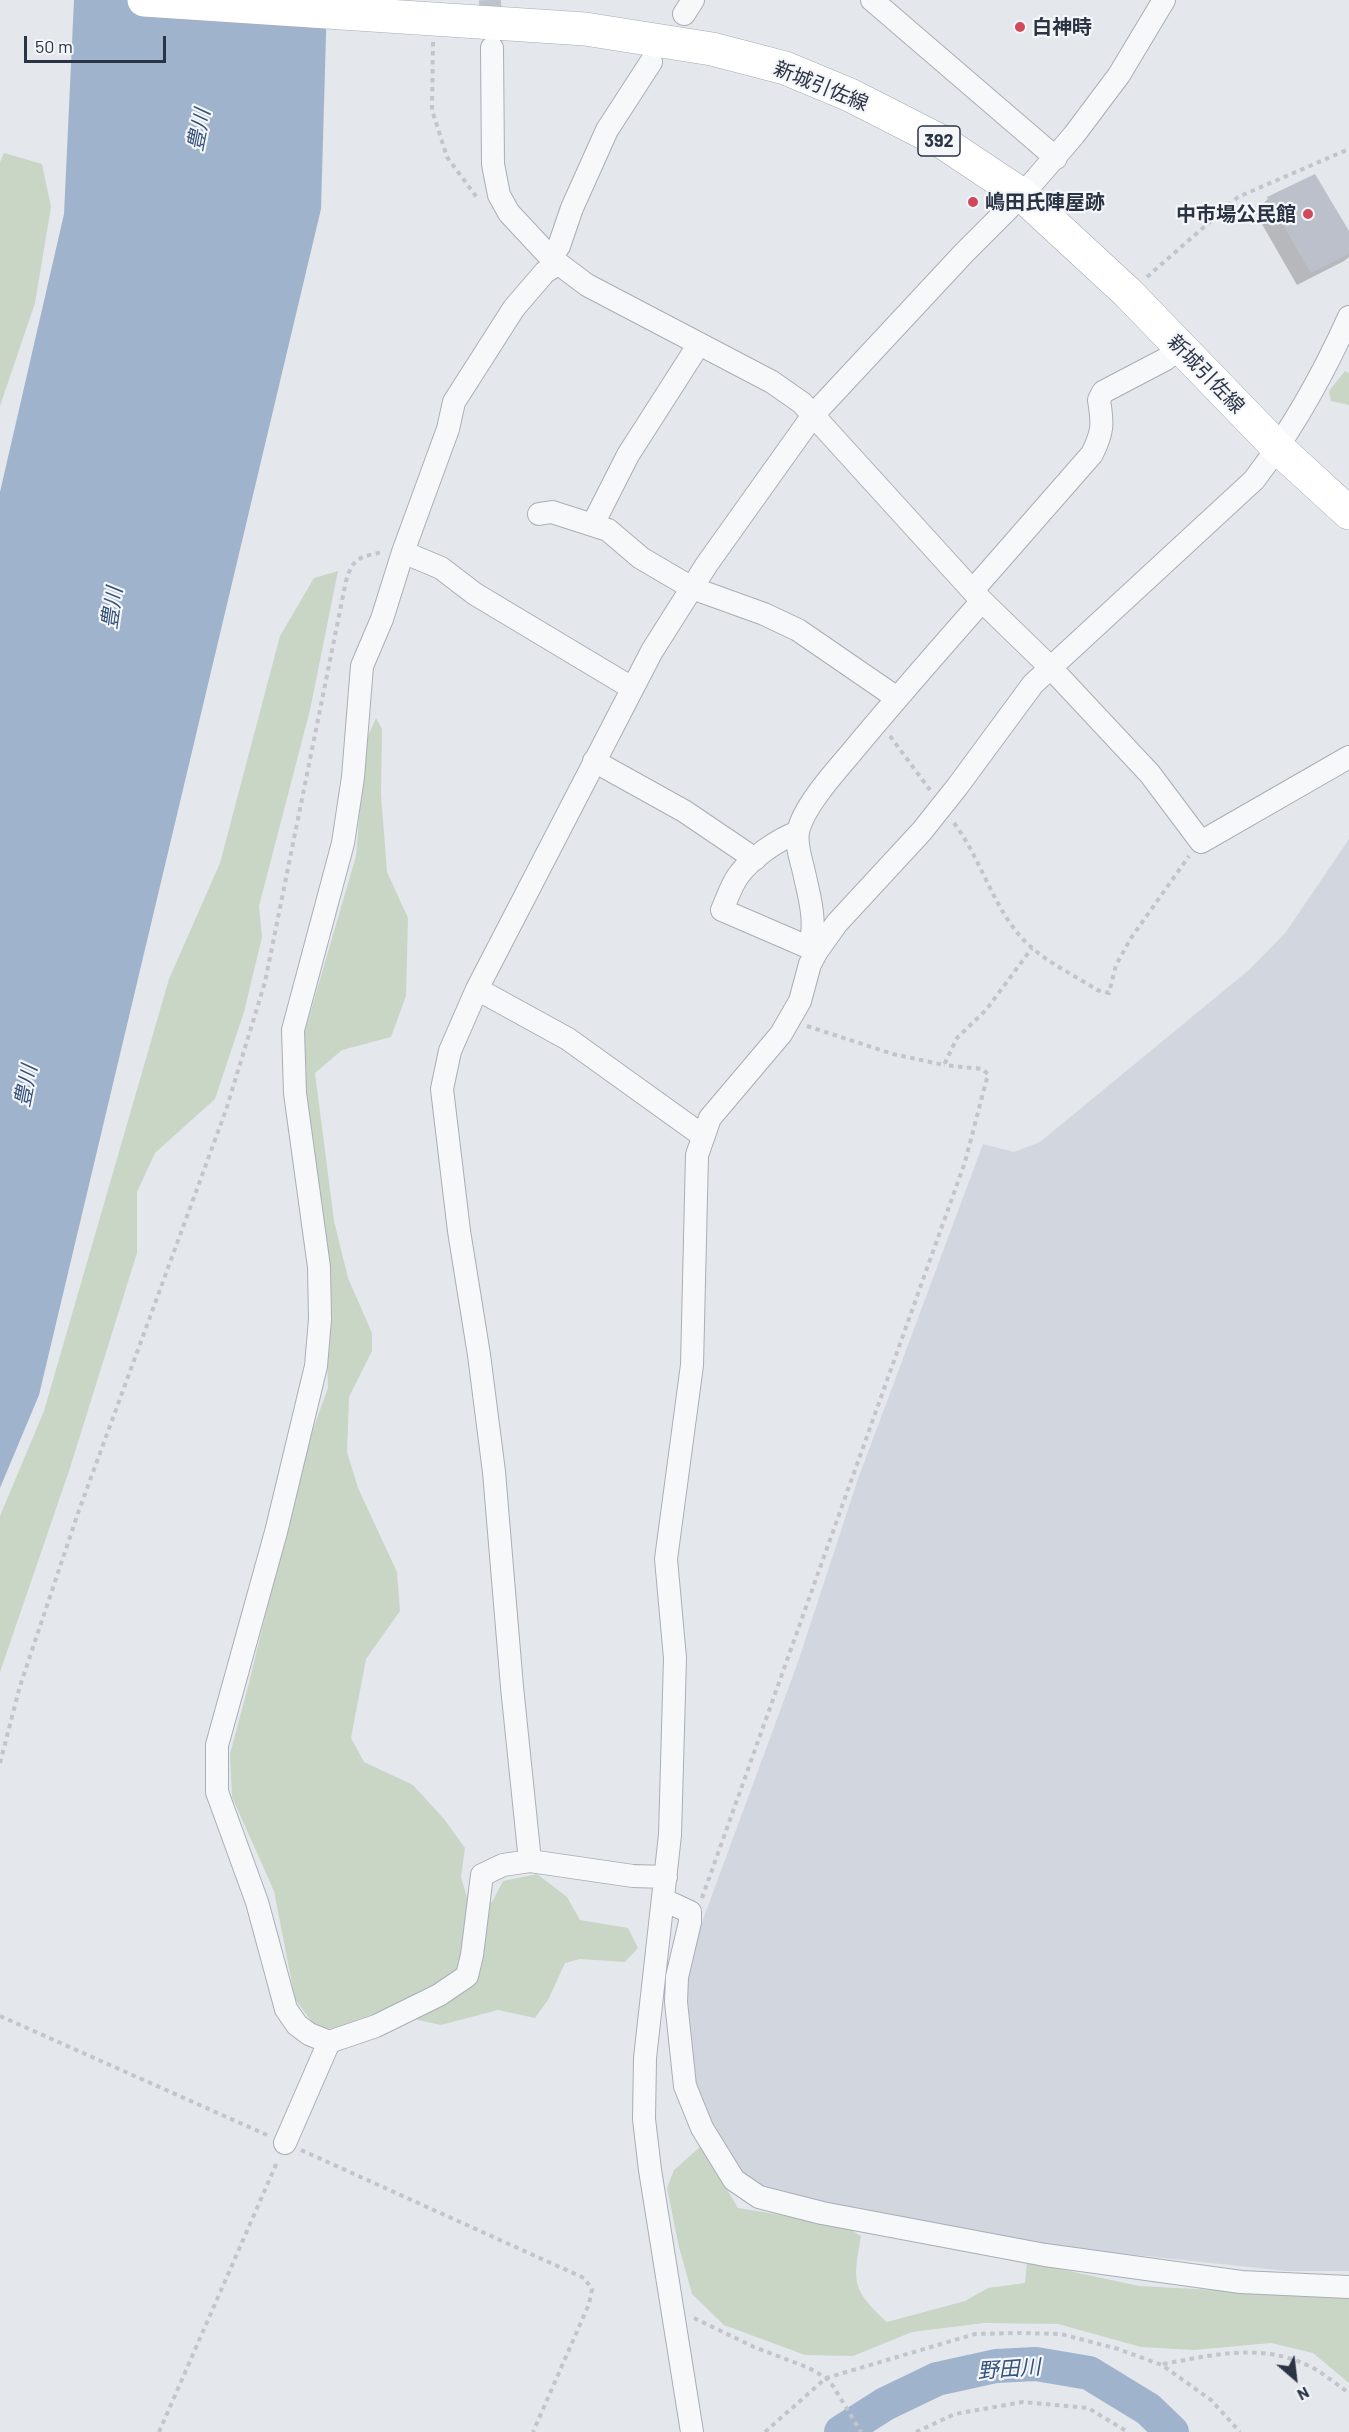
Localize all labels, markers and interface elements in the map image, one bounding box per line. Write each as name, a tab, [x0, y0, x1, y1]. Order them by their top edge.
place label: 白神時	[1032, 15, 1092, 39]
marker: 白神時	[1013, 20, 1027, 34]
scale bar	[27, 24, 170, 62]
text: 50 m	[35, 35, 73, 57]
street label: 新城引佐線	[770, 56, 872, 116]
water label: 豊川	[183, 107, 215, 153]
road number: 392	[918, 126, 960, 156]
place label: 嶋田氏陣屋跡	[985, 190, 1105, 214]
marker: 嶋田氏陣屋跡	[966, 195, 980, 209]
place label: 中市場公民館	[1176, 202, 1296, 226]
marker: 中市場公民館	[1301, 207, 1315, 221]
street label: 新城引佐線	[1163, 330, 1249, 418]
water label: 豊川	[97, 585, 127, 631]
water label: 豊川	[10, 1063, 42, 1109]
north arrow	[1265, 2348, 1325, 2408]
water label: 野田川	[977, 2354, 1041, 2384]
text: N	[1295, 2383, 1313, 2405]

